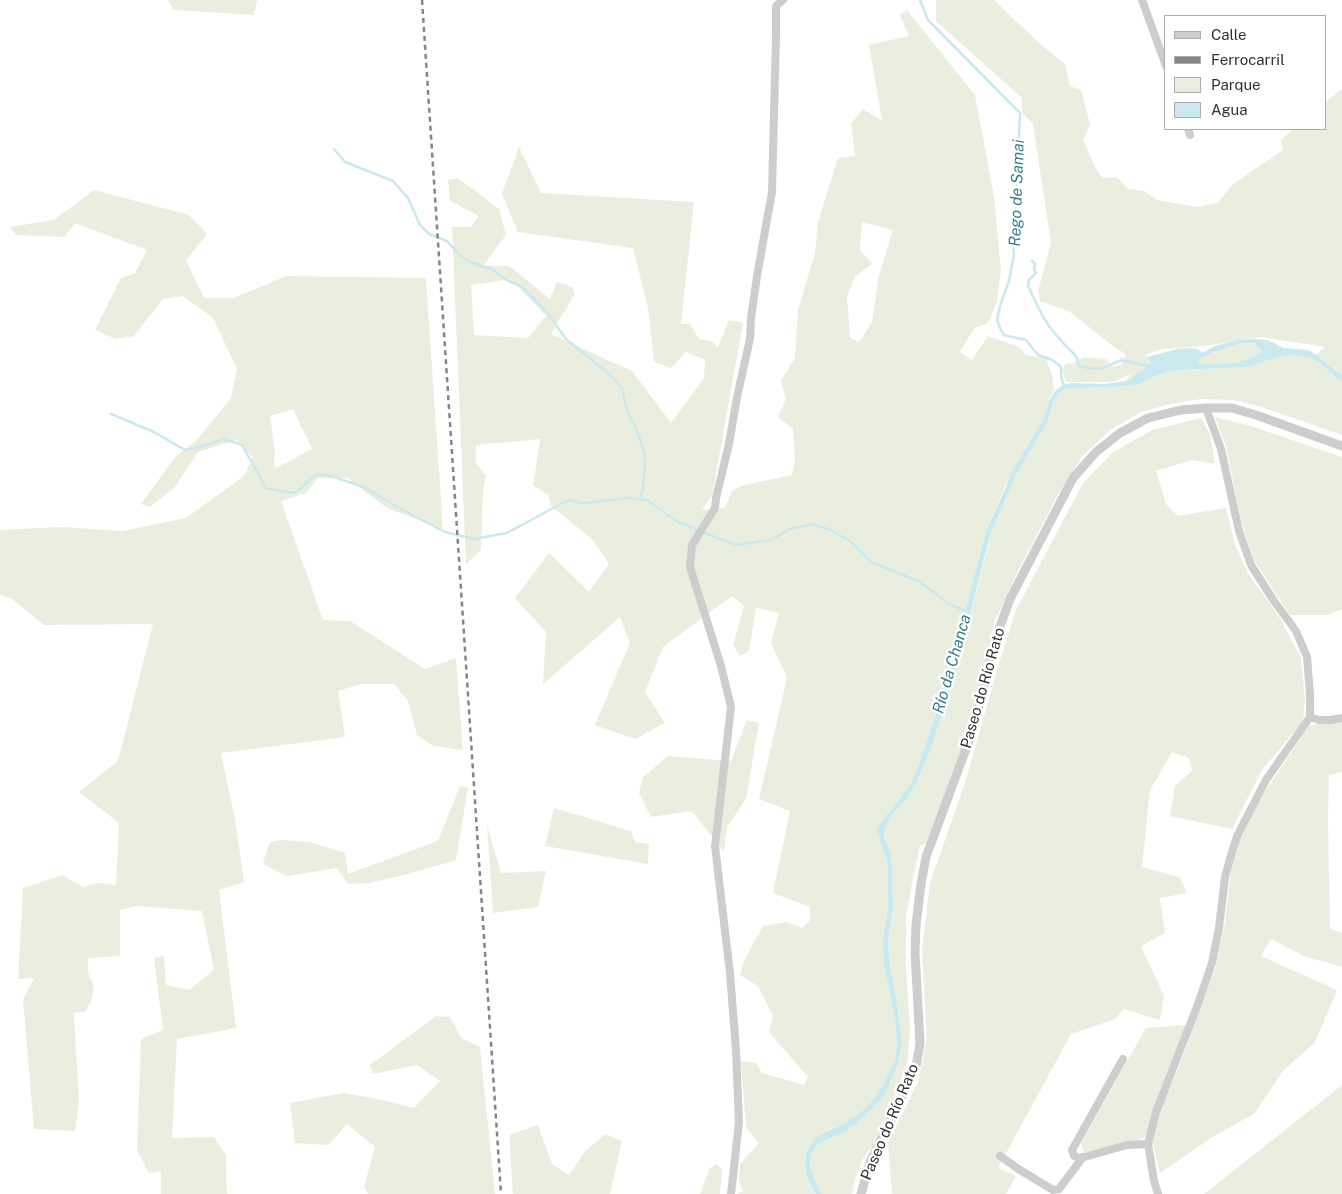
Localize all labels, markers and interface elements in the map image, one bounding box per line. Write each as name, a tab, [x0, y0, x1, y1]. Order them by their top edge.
legend	[1164, 15, 1327, 130]
text: Calle	[1211, 26, 1247, 43]
text: Ferrocarril	[1211, 51, 1285, 68]
text: Parque	[1211, 76, 1261, 93]
text: Agua	[1211, 101, 1248, 118]
water label: Rego de Samai	[1006, 139, 1028, 247]
water label: Río da Chanca	[929, 612, 975, 716]
street label: Paseo do Río Rato	[957, 626, 1009, 750]
street label: Paseo do Río Rato	[857, 1061, 923, 1183]

